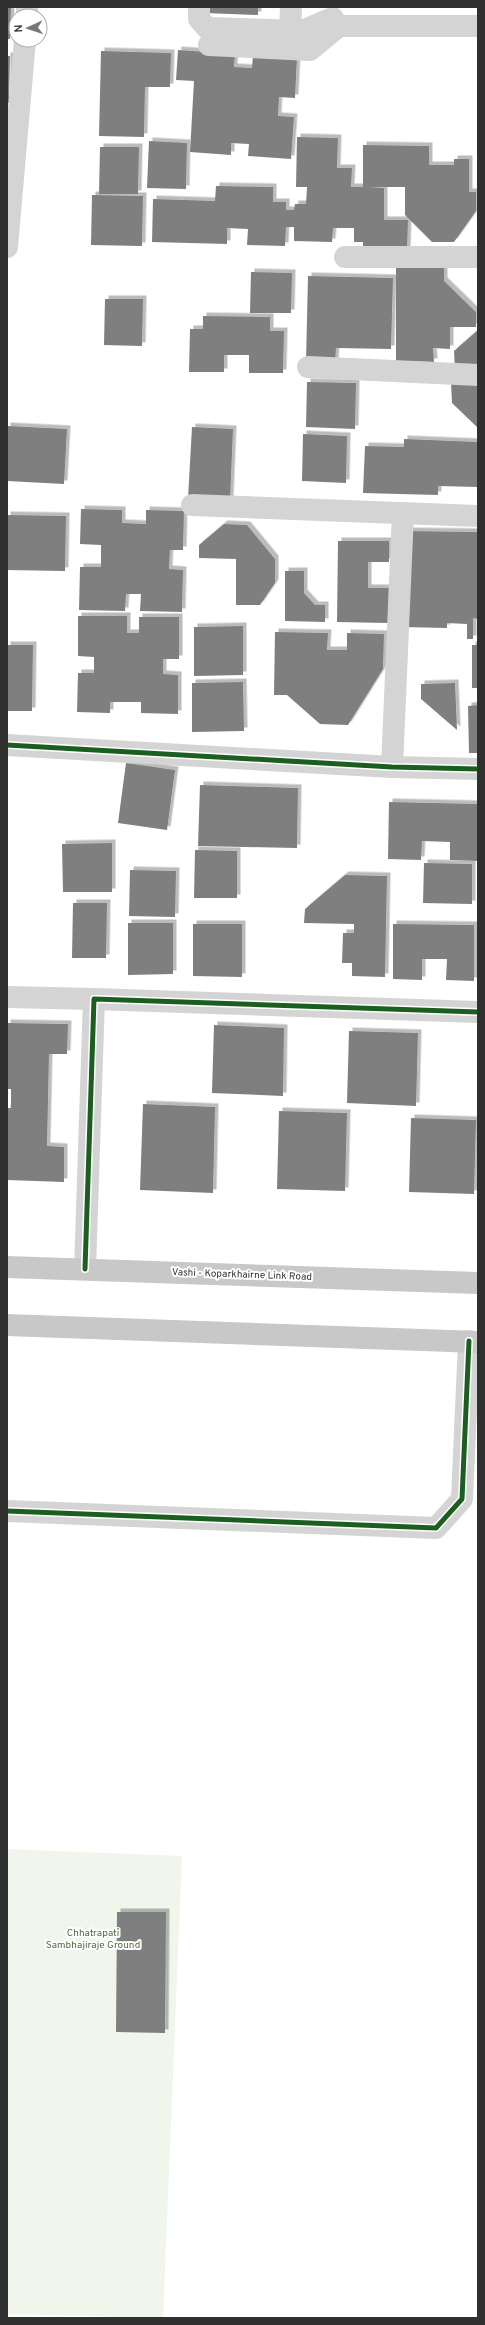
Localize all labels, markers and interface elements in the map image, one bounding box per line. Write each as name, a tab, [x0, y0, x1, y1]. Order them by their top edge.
north arrow	[8, 8, 48, 48]
text: N	[12, 24, 26, 33]
street label: Vashi - Koparkhairne Link Road	[172, 1266, 312, 1284]
park label: Chhatrapati Sambhajiraje Ground	[46, 1927, 140, 1952]

